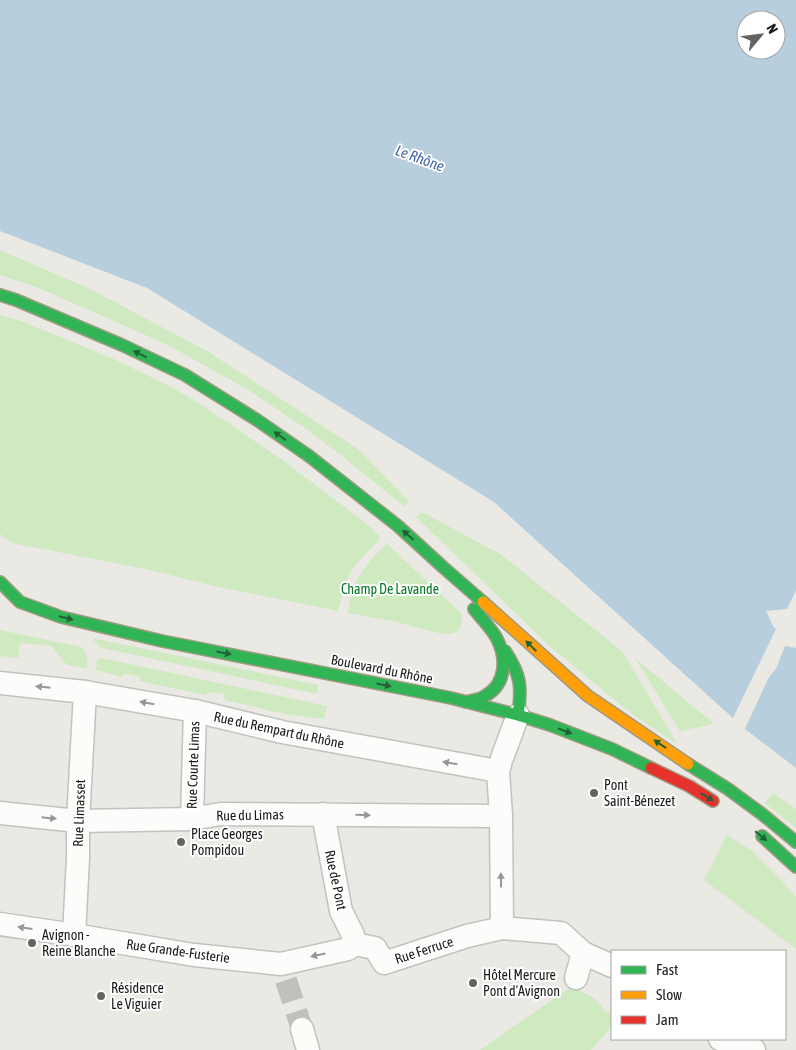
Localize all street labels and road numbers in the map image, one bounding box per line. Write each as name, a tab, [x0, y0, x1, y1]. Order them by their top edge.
street label: Boulevard du Rhône	[330, 651, 434, 687]
street label: Rue du Rempart du Rhône	[212, 708, 346, 752]
street label: Rue Courte Limas	[183, 721, 203, 809]
street label: Rue Limasset	[70, 779, 88, 847]
street label: Rue du Limas	[216, 806, 284, 824]
street label: Rue de Pont	[322, 848, 350, 912]
street label: Rue Ferruce	[393, 933, 455, 967]
street label: Rue Grande-Fusterie	[125, 936, 231, 966]

